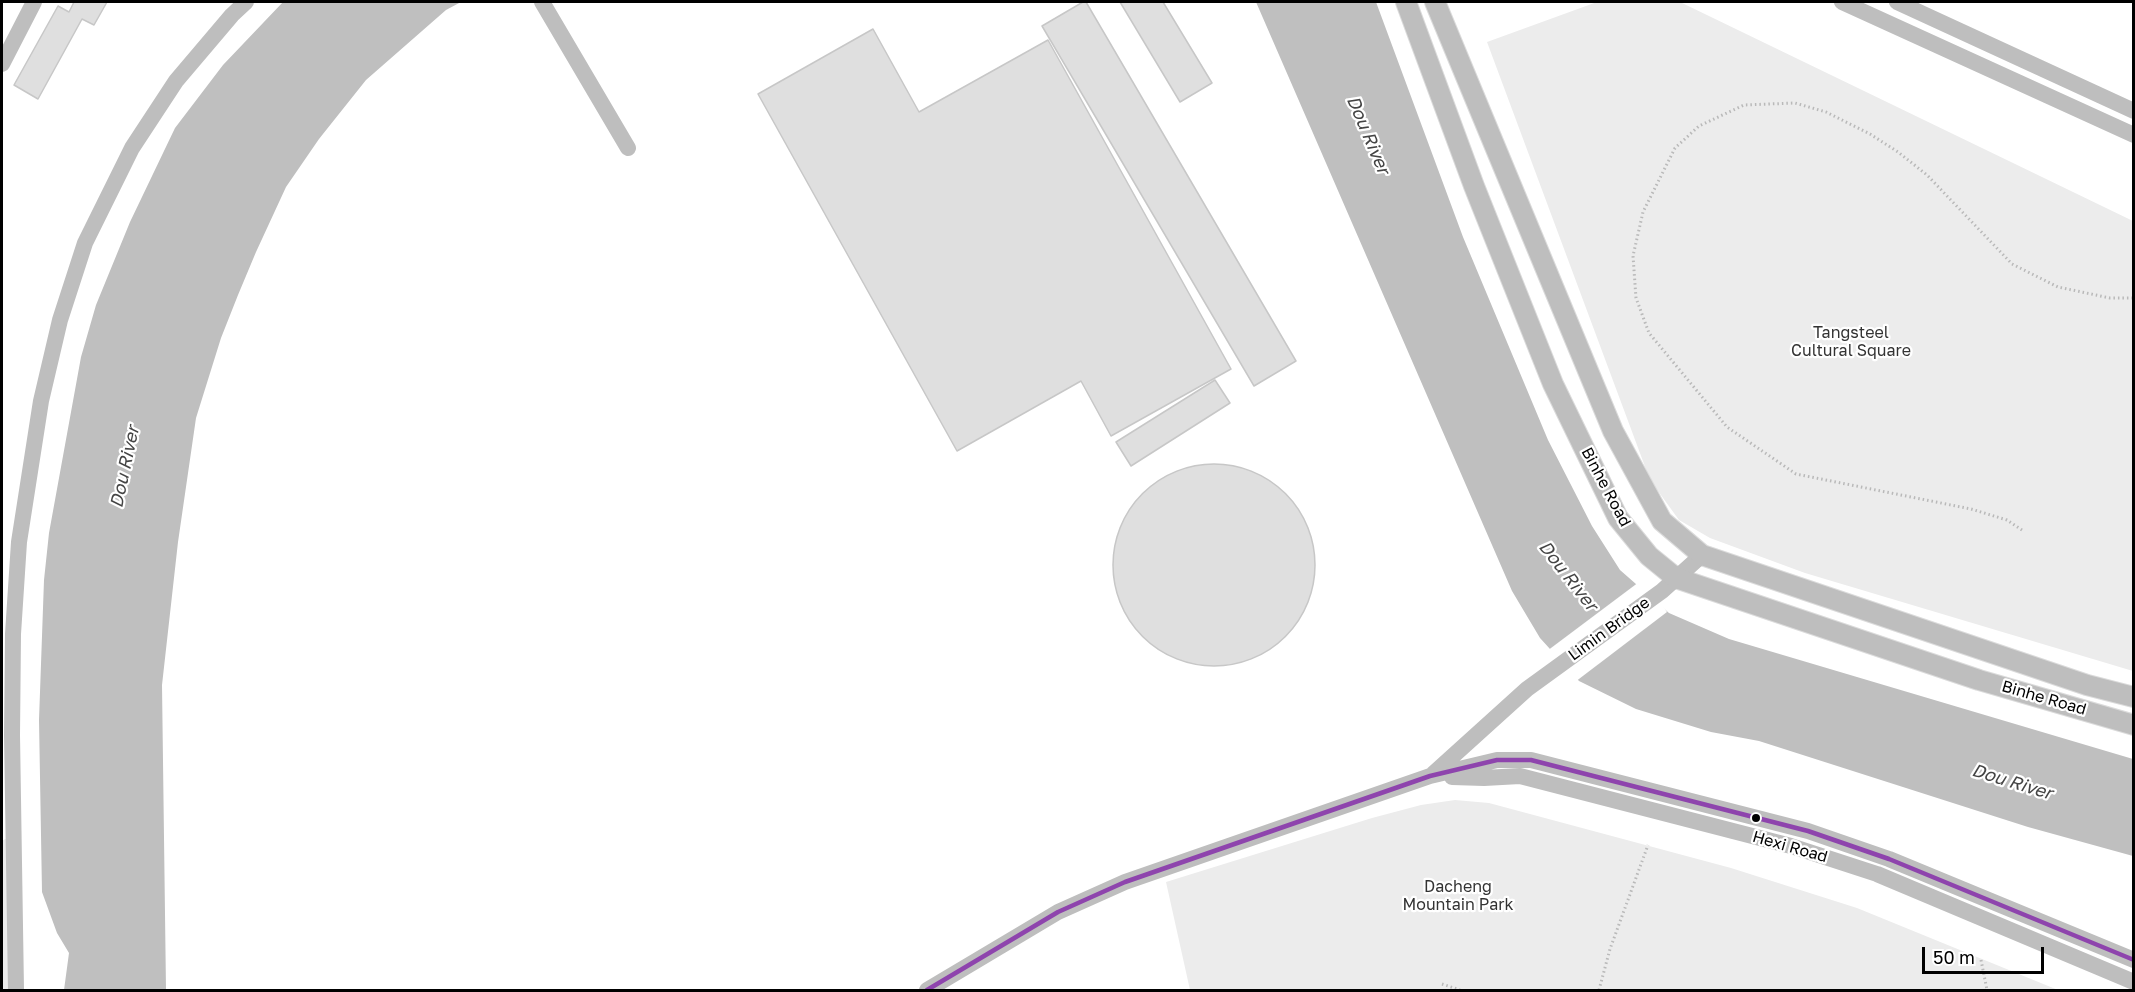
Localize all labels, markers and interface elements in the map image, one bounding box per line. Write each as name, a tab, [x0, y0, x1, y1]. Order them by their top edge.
water label: Dou River	[1342, 93, 1394, 177]
park label: Tangsteel Cultural Square	[1791, 323, 1911, 361]
water label: Dou River	[106, 424, 144, 510]
street label: Binhe Road	[1577, 444, 1635, 530]
water label: Dou River	[1534, 537, 1602, 615]
street label: Limin Bridge	[1565, 593, 1653, 665]
street label: Binhe Road	[1999, 677, 2089, 719]
water label: Dou River	[1969, 760, 2055, 804]
unlabelled marker	[1750, 812, 1762, 824]
street label: Hexi Road	[1750, 827, 1830, 867]
park label: Dacheng Mountain Park	[1403, 877, 1513, 915]
scale bar	[1925, 935, 2046, 973]
text: 50 m	[1933, 946, 1975, 968]

